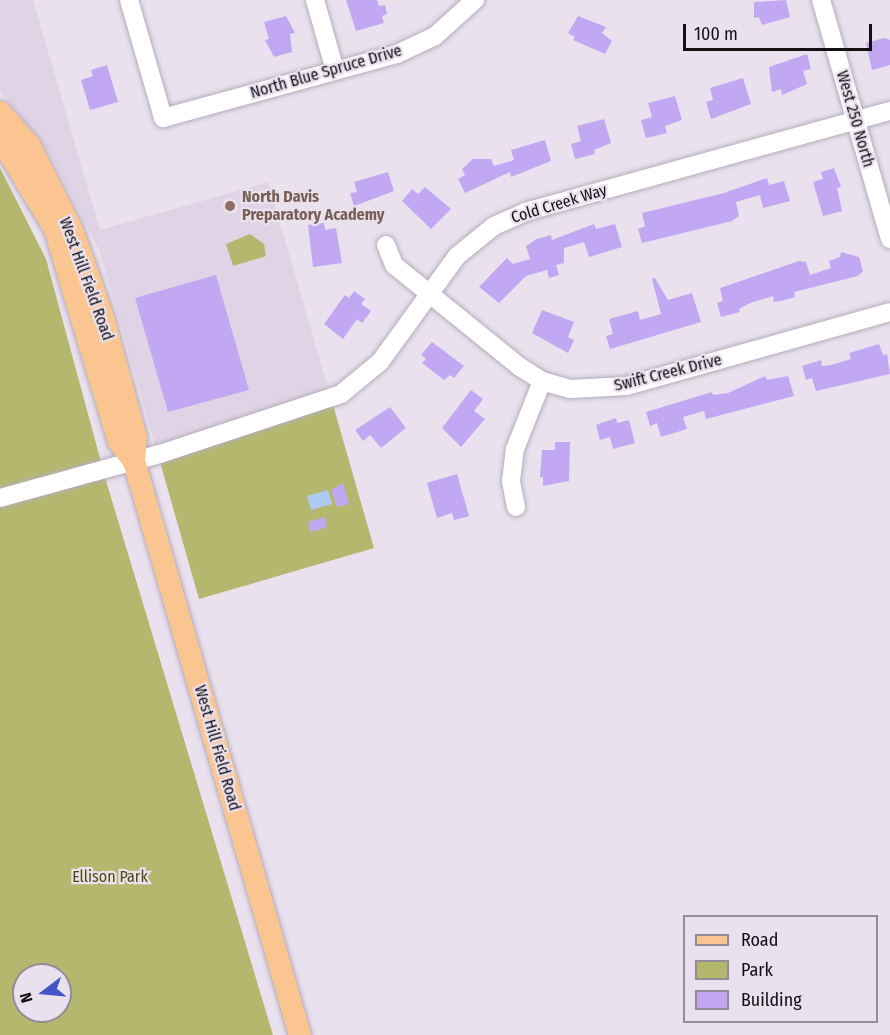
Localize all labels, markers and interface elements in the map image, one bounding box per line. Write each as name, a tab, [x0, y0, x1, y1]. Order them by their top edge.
scale bar	[686, 12, 875, 50]
text: 100 m	[694, 23, 738, 45]
street label: North Blue Spruce Drive	[248, 41, 404, 103]
street label: West 250 North	[832, 69, 878, 169]
street label: Cold Creek Way	[509, 180, 609, 228]
place label: North Davis Preparatory Academy	[242, 187, 384, 225]
marker: North Davis Preparatory Academy	[223, 199, 237, 213]
street label: West Hill Field Road	[55, 215, 117, 343]
street label: Swift Creek Drive	[612, 350, 724, 396]
street label: West Hill Field Road	[190, 683, 244, 813]
park label: Ellison Park	[72, 867, 148, 887]
legend	[683, 915, 878, 1023]
text: Road	[741, 929, 778, 951]
text: Park	[741, 959, 773, 981]
north arrow	[12, 963, 72, 1023]
text: Building	[741, 989, 802, 1011]
text: N	[16, 990, 37, 1005]

